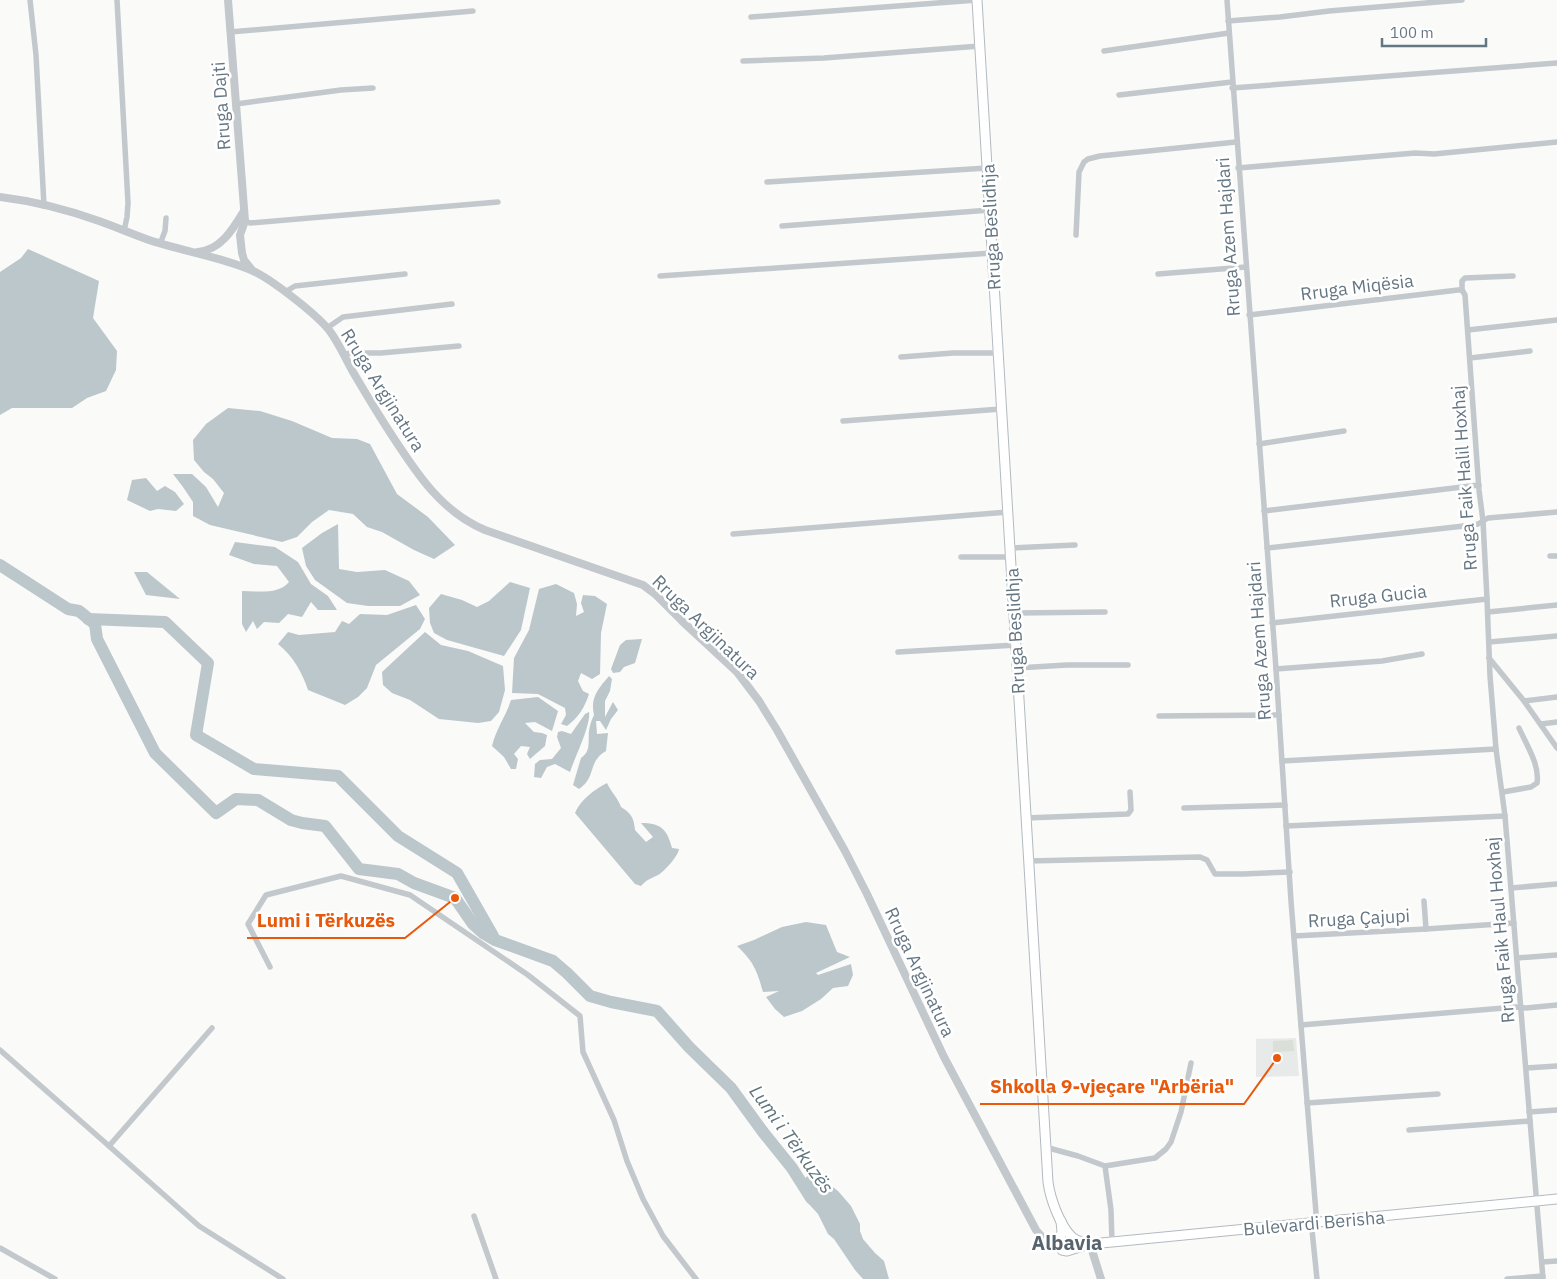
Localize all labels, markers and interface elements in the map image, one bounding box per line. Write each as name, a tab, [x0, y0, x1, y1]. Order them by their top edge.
scale bar	[1382, 15, 1486, 47]
text: 100 m	[1390, 23, 1434, 42]
street label: Rruga Dajti	[206, 61, 236, 151]
street label: Rruga Azem Hajdari	[1211, 157, 1245, 317]
street label: Rruga Beslidhja	[976, 163, 1006, 291]
street label: Rruga Miqësia	[1299, 269, 1415, 305]
street label: Rruga Argjinatura	[336, 324, 430, 456]
street label: Rruga Faik Halil Hoxhaj	[1446, 385, 1482, 571]
street label: Rruga Azem Hajdari	[1242, 561, 1276, 721]
street label: Rruga Beslidhja	[1000, 567, 1030, 695]
street label: Rruga Argjinatura	[647, 570, 765, 684]
street label: Rruga Gucia	[1328, 579, 1428, 613]
street label: Rruga Faik Haul Hoxhaj	[1480, 836, 1520, 1024]
street label: Rruga Argjinatura	[880, 903, 960, 1041]
callout: Lumi i Tërkuzës	[247, 904, 405, 938]
street label: Rruga Çajupi	[1307, 904, 1411, 932]
text: Lumi i Tërkuzës	[257, 908, 395, 932]
callout: Shkolla 9-vjeçare "Arbëria"	[980, 1070, 1244, 1104]
text: Shkolla 9-vjeçare "Arbëria"	[990, 1074, 1234, 1098]
water label: Lumi i Tërkuzës	[745, 1080, 839, 1198]
street label: Bulevardi Berisha	[1242, 1205, 1386, 1241]
district label: Albavia	[1032, 1229, 1102, 1256]

